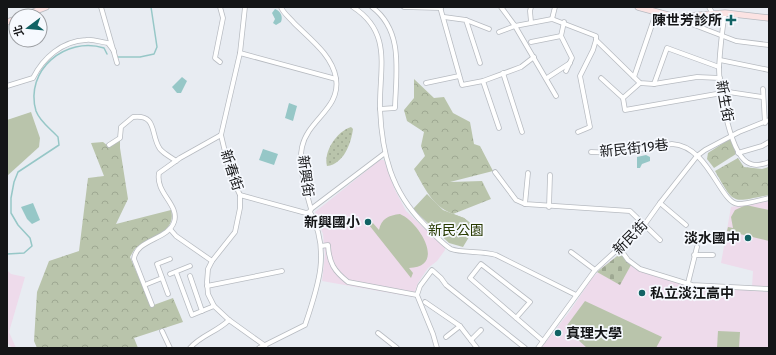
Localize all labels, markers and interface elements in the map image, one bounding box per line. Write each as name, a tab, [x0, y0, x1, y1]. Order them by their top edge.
north arrow	[8, 8, 48, 48]
place label: 陳世芳診所	[652, 12, 722, 29]
marker: 陳世芳診所	[725, 14, 737, 26]
text: 北	[11, 24, 27, 38]
street label: 新生街	[712, 79, 737, 123]
street label: 新民街19巷	[599, 136, 669, 161]
street label: 新春街	[217, 148, 246, 193]
street label: 新興街	[294, 154, 317, 198]
place label: 新興國小	[304, 214, 360, 231]
street label: 新民街	[609, 216, 651, 258]
marker: 新興國小	[363, 217, 373, 227]
park label: 新民公園	[428, 222, 484, 239]
place label: 淡水國中	[684, 230, 740, 247]
marker: 淡水國中	[743, 233, 753, 243]
place label: 私立淡江高中	[650, 285, 734, 302]
marker: 私立淡江高中	[637, 288, 647, 298]
place label: 真理大學	[566, 325, 622, 342]
marker: 真理大學	[553, 328, 563, 338]

